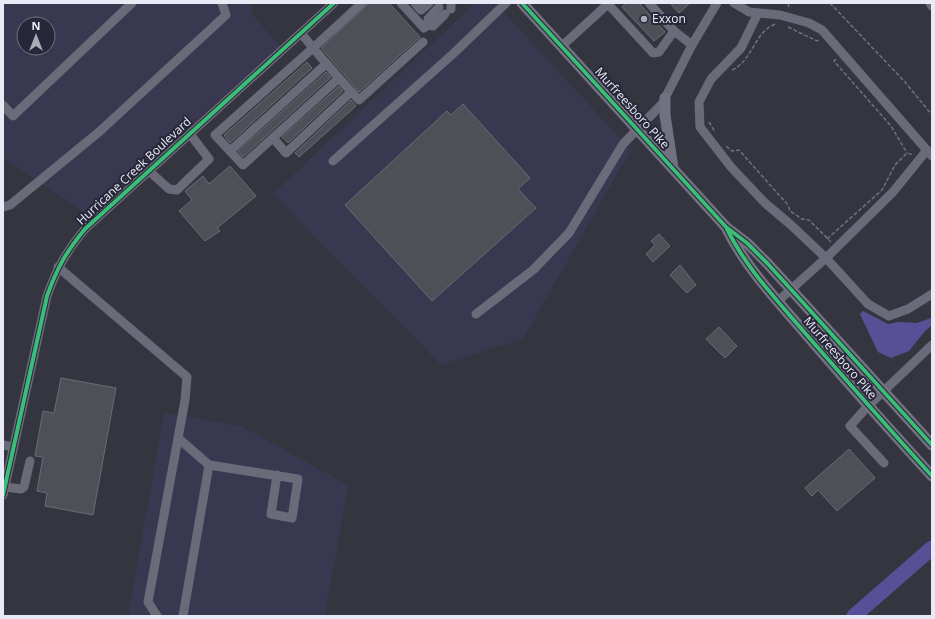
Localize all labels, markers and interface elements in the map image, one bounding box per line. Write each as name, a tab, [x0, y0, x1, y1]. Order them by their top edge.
place label: Exxon	[652, 10, 686, 27]
marker: Exxon	[639, 14, 649, 24]
north arrow	[16, 16, 56, 56]
text: N	[32, 18, 40, 33]
street label: Murfreesboro Pike	[591, 63, 674, 152]
street label: Hurricane Creek Boulevard	[73, 113, 195, 228]
street label: Murfreesboro Pike	[800, 313, 881, 403]

